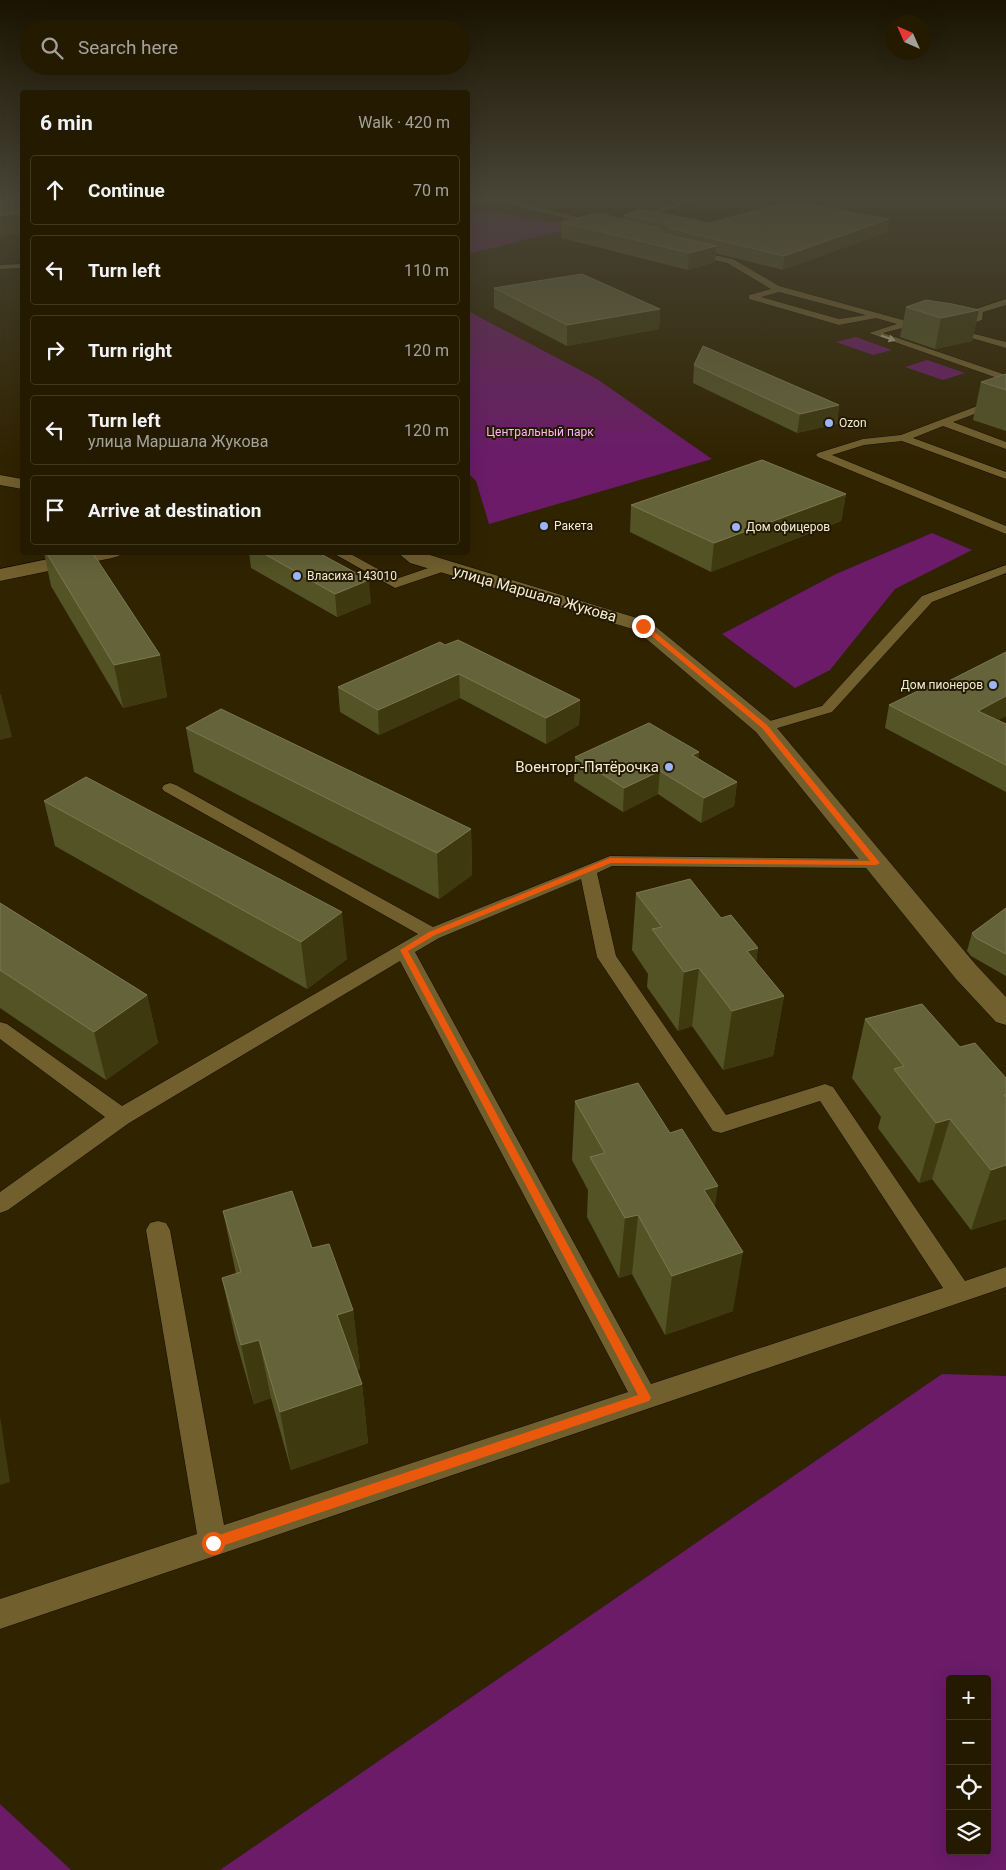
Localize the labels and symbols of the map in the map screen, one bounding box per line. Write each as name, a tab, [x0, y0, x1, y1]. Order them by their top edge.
north arrow	[886, 15, 931, 60]
one-way arrow	[881, 334, 896, 342]
place label: Ozon	[839, 416, 867, 430]
marker: Ozon	[823, 417, 835, 429]
park label: Центральный парк	[486, 425, 594, 439]
place label: Ракета	[554, 519, 593, 533]
marker: Ракета	[538, 520, 550, 532]
place label: Дом офицеров	[746, 520, 830, 534]
marker: Дом офицеров	[730, 521, 742, 533]
street label: улица Маршала Жукова	[451, 562, 619, 626]
place label: Власиха 143010	[307, 569, 397, 583]
marker: Власиха 143010	[291, 570, 303, 582]
route end	[632, 615, 655, 638]
place label: Дом пионеров	[901, 678, 983, 692]
marker: Дом пионеров	[987, 679, 999, 691]
place label: Военторг-Пятёрочка	[515, 758, 659, 776]
marker: Военторг-Пятёрочка	[663, 761, 675, 773]
route start	[202, 1532, 225, 1555]

